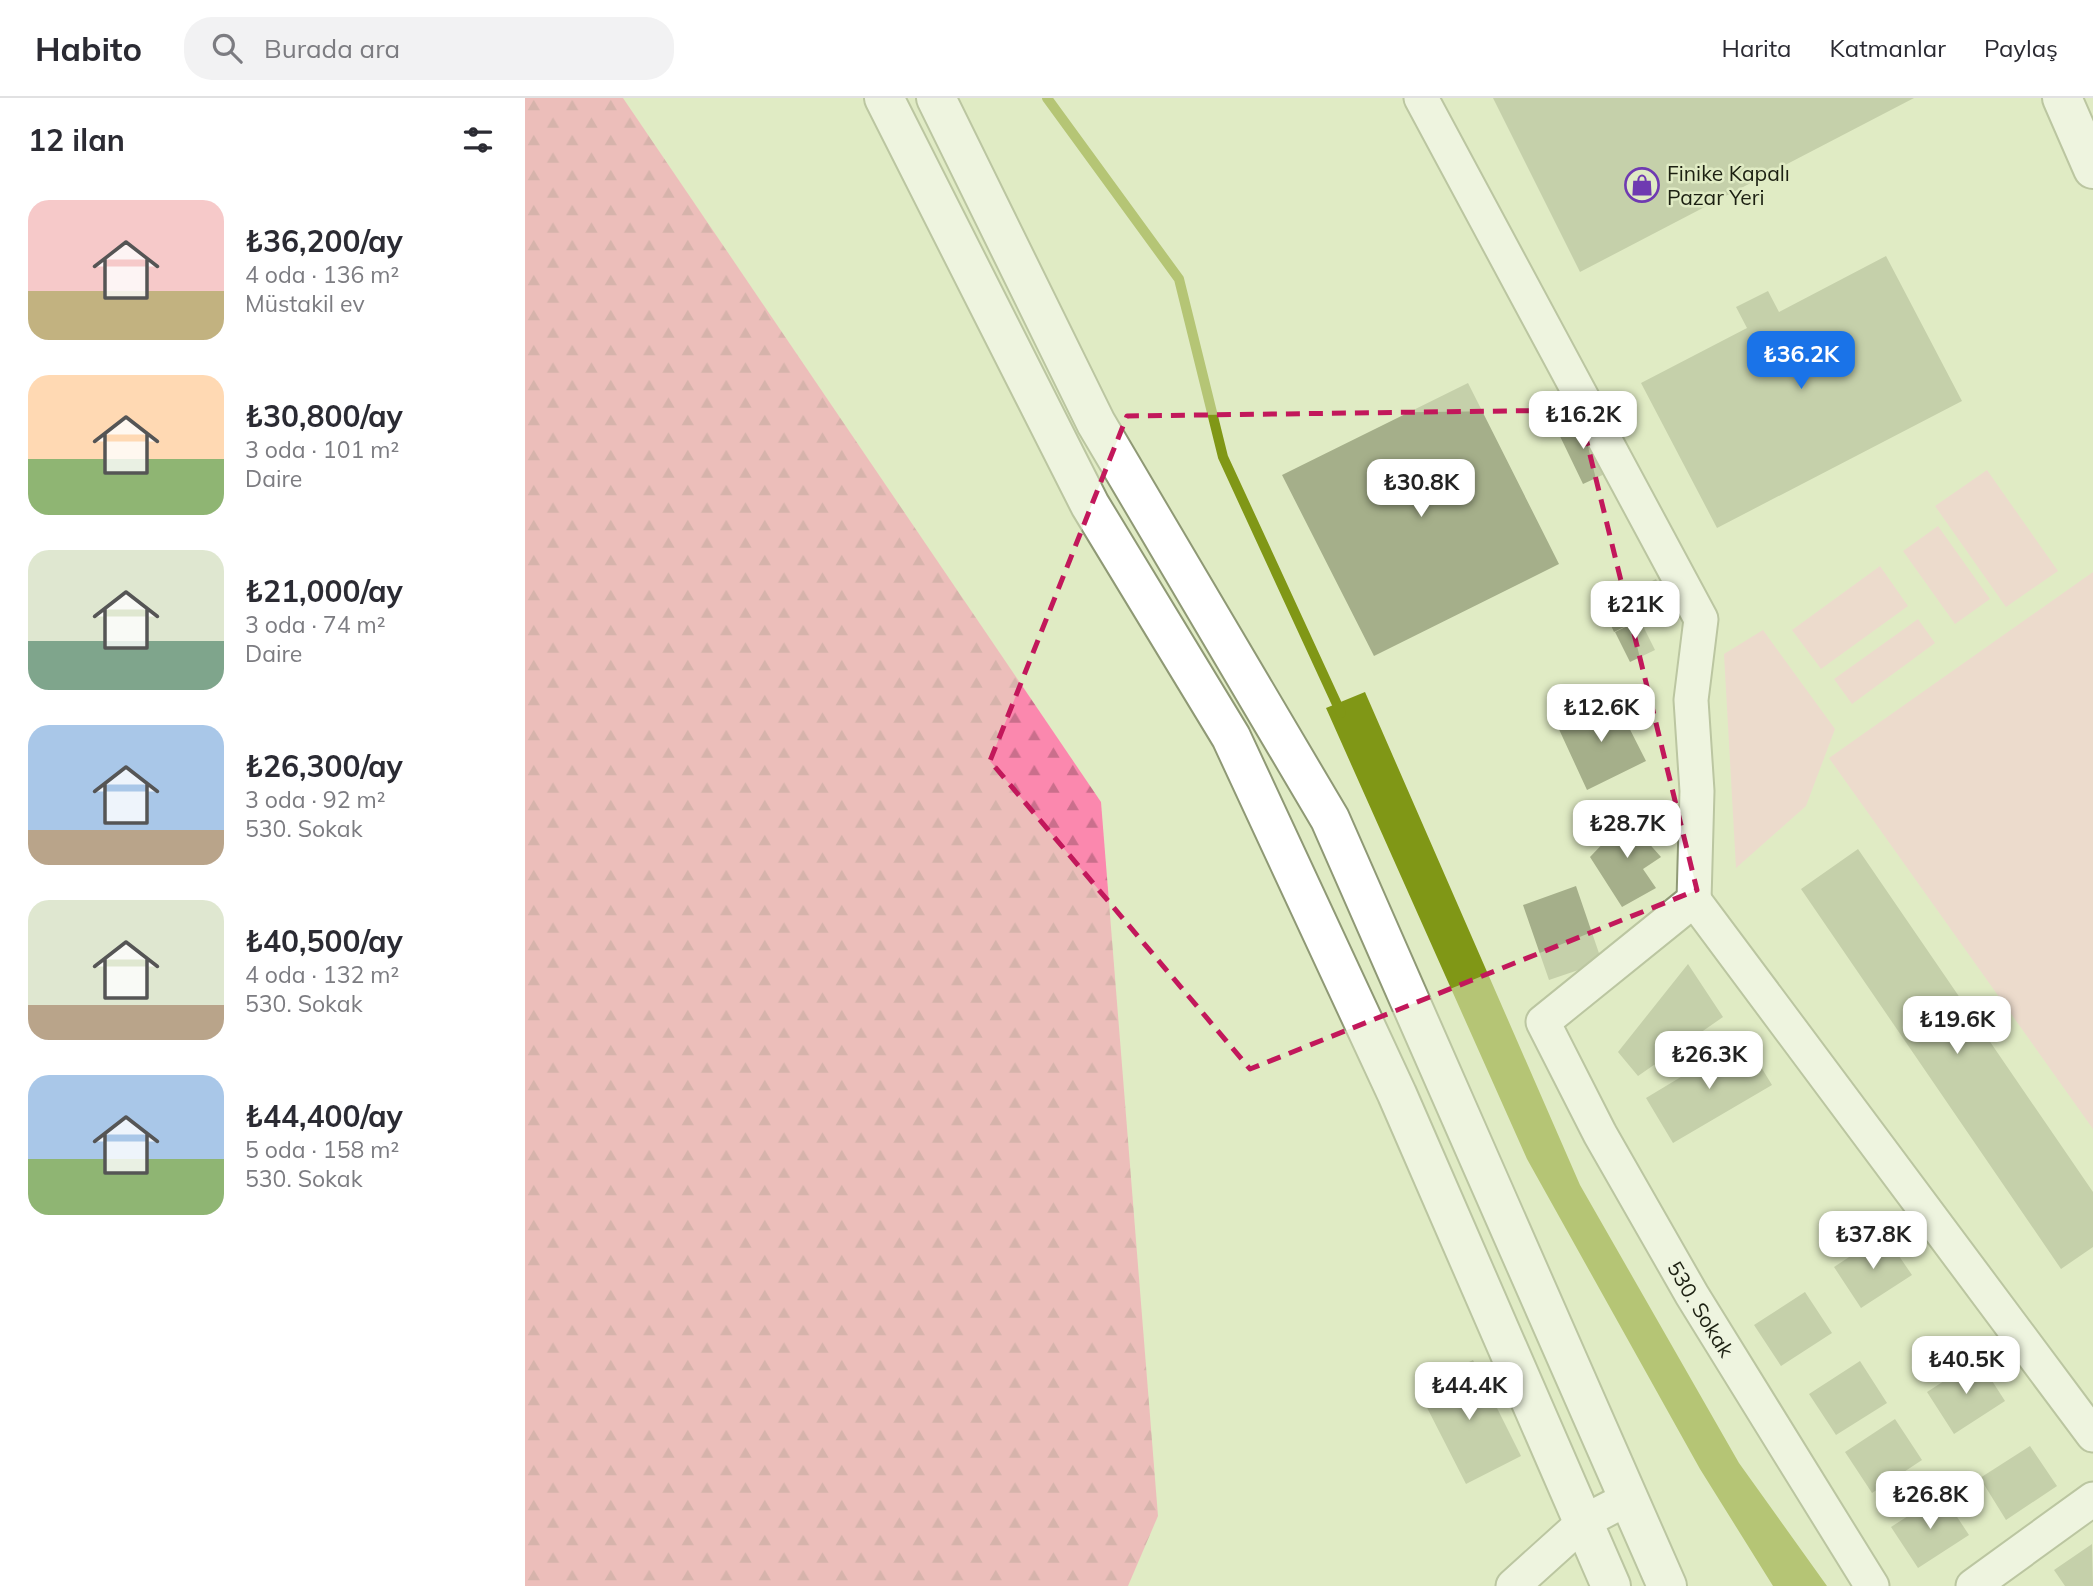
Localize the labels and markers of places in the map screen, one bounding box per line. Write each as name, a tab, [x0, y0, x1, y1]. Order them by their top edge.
place label: Finike Kapalı Pazar Yeri	[1667, 160, 1790, 210]
shop icon: Finike Kapalı Pazar Yeri	[1623, 166, 1661, 204]
pin: ₺36.2K	[1744, 331, 1858, 391]
pin: ₺16.2K	[1526, 392, 1640, 451]
pin: ₺30.8K	[1364, 460, 1478, 519]
pin: ₺21K	[1594, 582, 1676, 641]
pin: ₺12.6K	[1544, 684, 1658, 744]
pin: ₺28.7K	[1570, 800, 1684, 860]
pin: ₺19.6K	[1900, 996, 2014, 1056]
pin: ₺26.3K	[1652, 1032, 1766, 1091]
pin: ₺37.8K	[1816, 1212, 1930, 1271]
pin: ₺40.5K	[1909, 1336, 2023, 1396]
pin: ₺44.4K	[1412, 1362, 1526, 1422]
pin: ₺26.8K	[1873, 1472, 1987, 1531]

